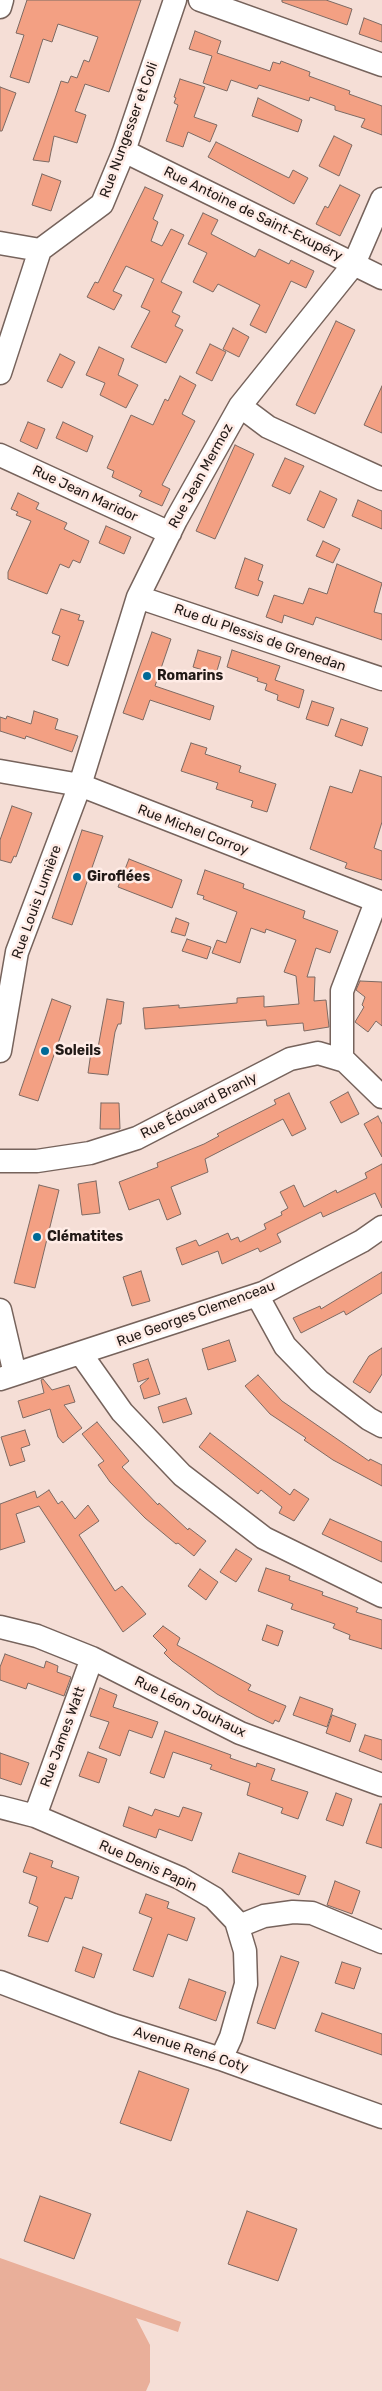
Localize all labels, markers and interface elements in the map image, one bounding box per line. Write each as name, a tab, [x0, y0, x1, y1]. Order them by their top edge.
street label: Rue Nungesser et Coli	[97, 60, 161, 200]
street label: Rue Antoine de Saint-Exupéry	[161, 163, 345, 265]
street label: Rue Jean Mermoz	[165, 421, 237, 531]
street label: Rue Jean Maridor	[30, 462, 140, 526]
street label: Rue du Plessis de Grenedan	[172, 601, 348, 675]
place label: Romarins	[157, 668, 223, 684]
marker: Romarins	[141, 670, 153, 682]
street label: Rue Michel Corroy	[135, 801, 251, 859]
street label: Rue Louis Lumière	[9, 843, 65, 961]
place label: Giroflées	[87, 869, 150, 885]
marker: Giroflées	[71, 871, 83, 883]
place label: Soleils	[55, 1043, 101, 1059]
marker: Soleils	[39, 1045, 51, 1057]
street label: Rue Édouard Branly	[138, 1069, 260, 1143]
place label: Clématites	[47, 1229, 123, 1245]
marker: Clématites	[31, 1231, 43, 1243]
street label: Rue Georges Clemenceau	[115, 1278, 277, 1350]
street label: Rue Léon Jouhaux	[132, 1673, 248, 1741]
street label: Rue James Watt	[37, 1684, 89, 1790]
street label: Rue Denis Papin	[96, 1837, 200, 1895]
street label: Avenue René Coty	[132, 2024, 250, 2076]

